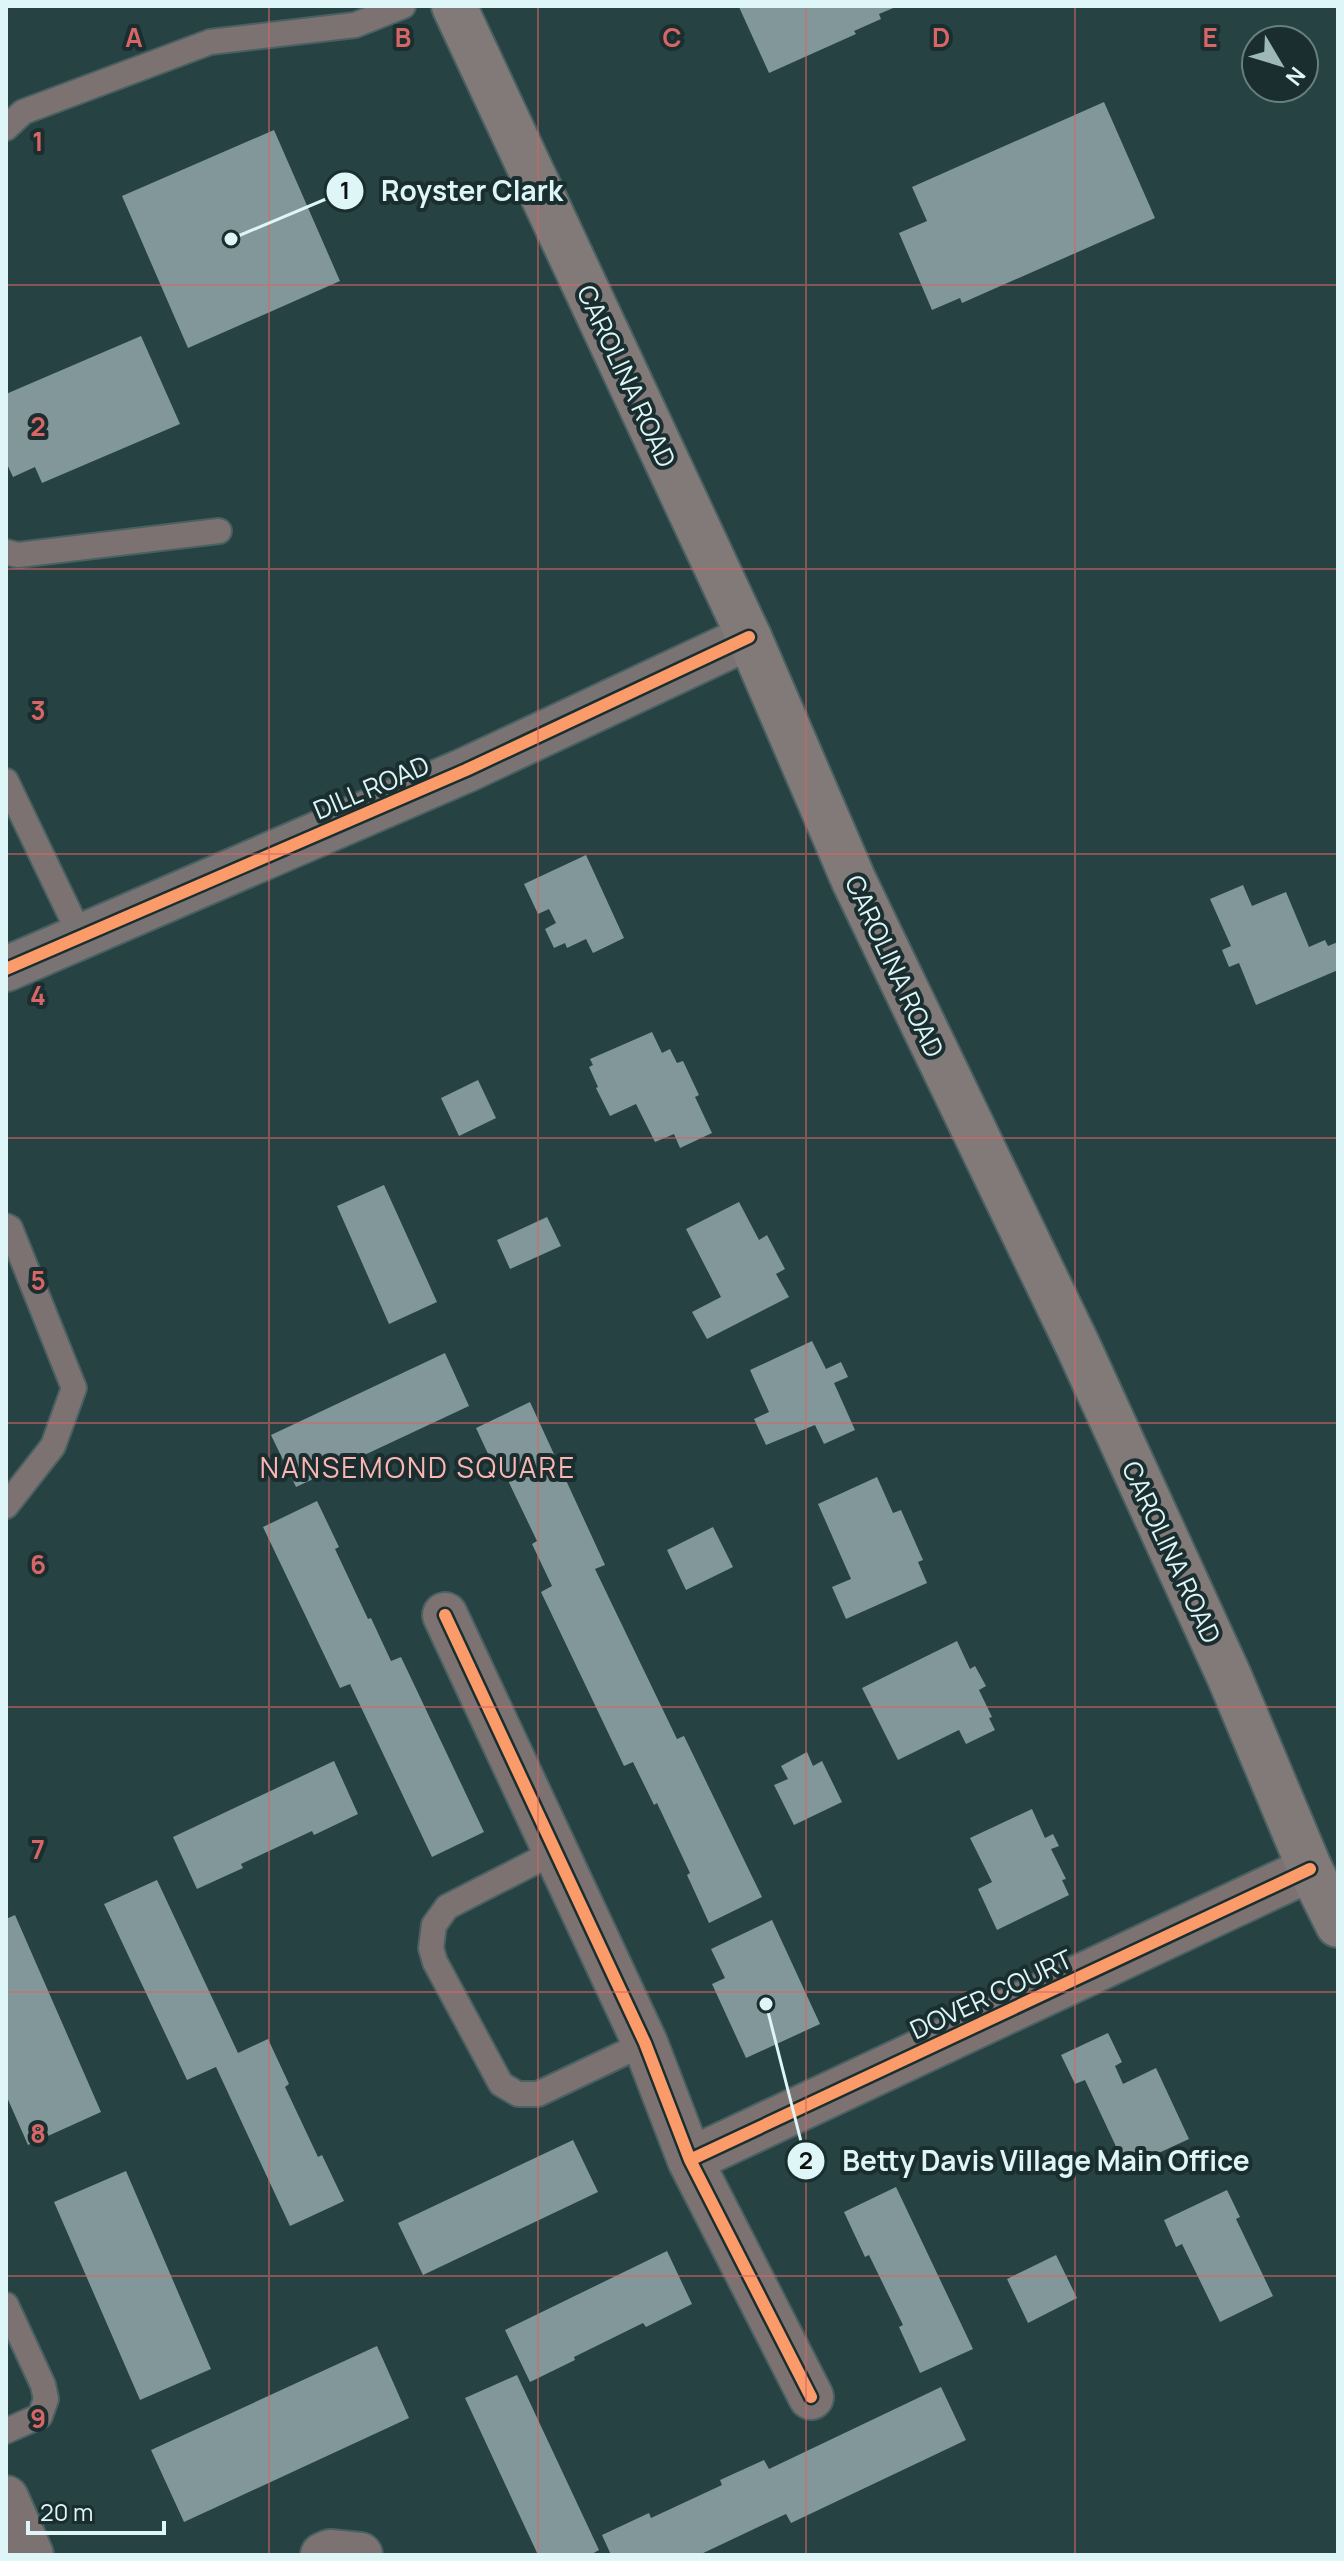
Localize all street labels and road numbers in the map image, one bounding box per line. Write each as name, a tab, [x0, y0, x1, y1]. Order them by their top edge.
street label: CAROLINA ROAD	[569, 279, 685, 473]
street label: DILL ROAD	[308, 746, 434, 828]
street label: CAROLINA ROAD	[837, 869, 953, 1063]
street label: CAROLINA ROAD	[1114, 1455, 1230, 1649]
street label: DOVER COURT	[904, 1940, 1078, 2047]

